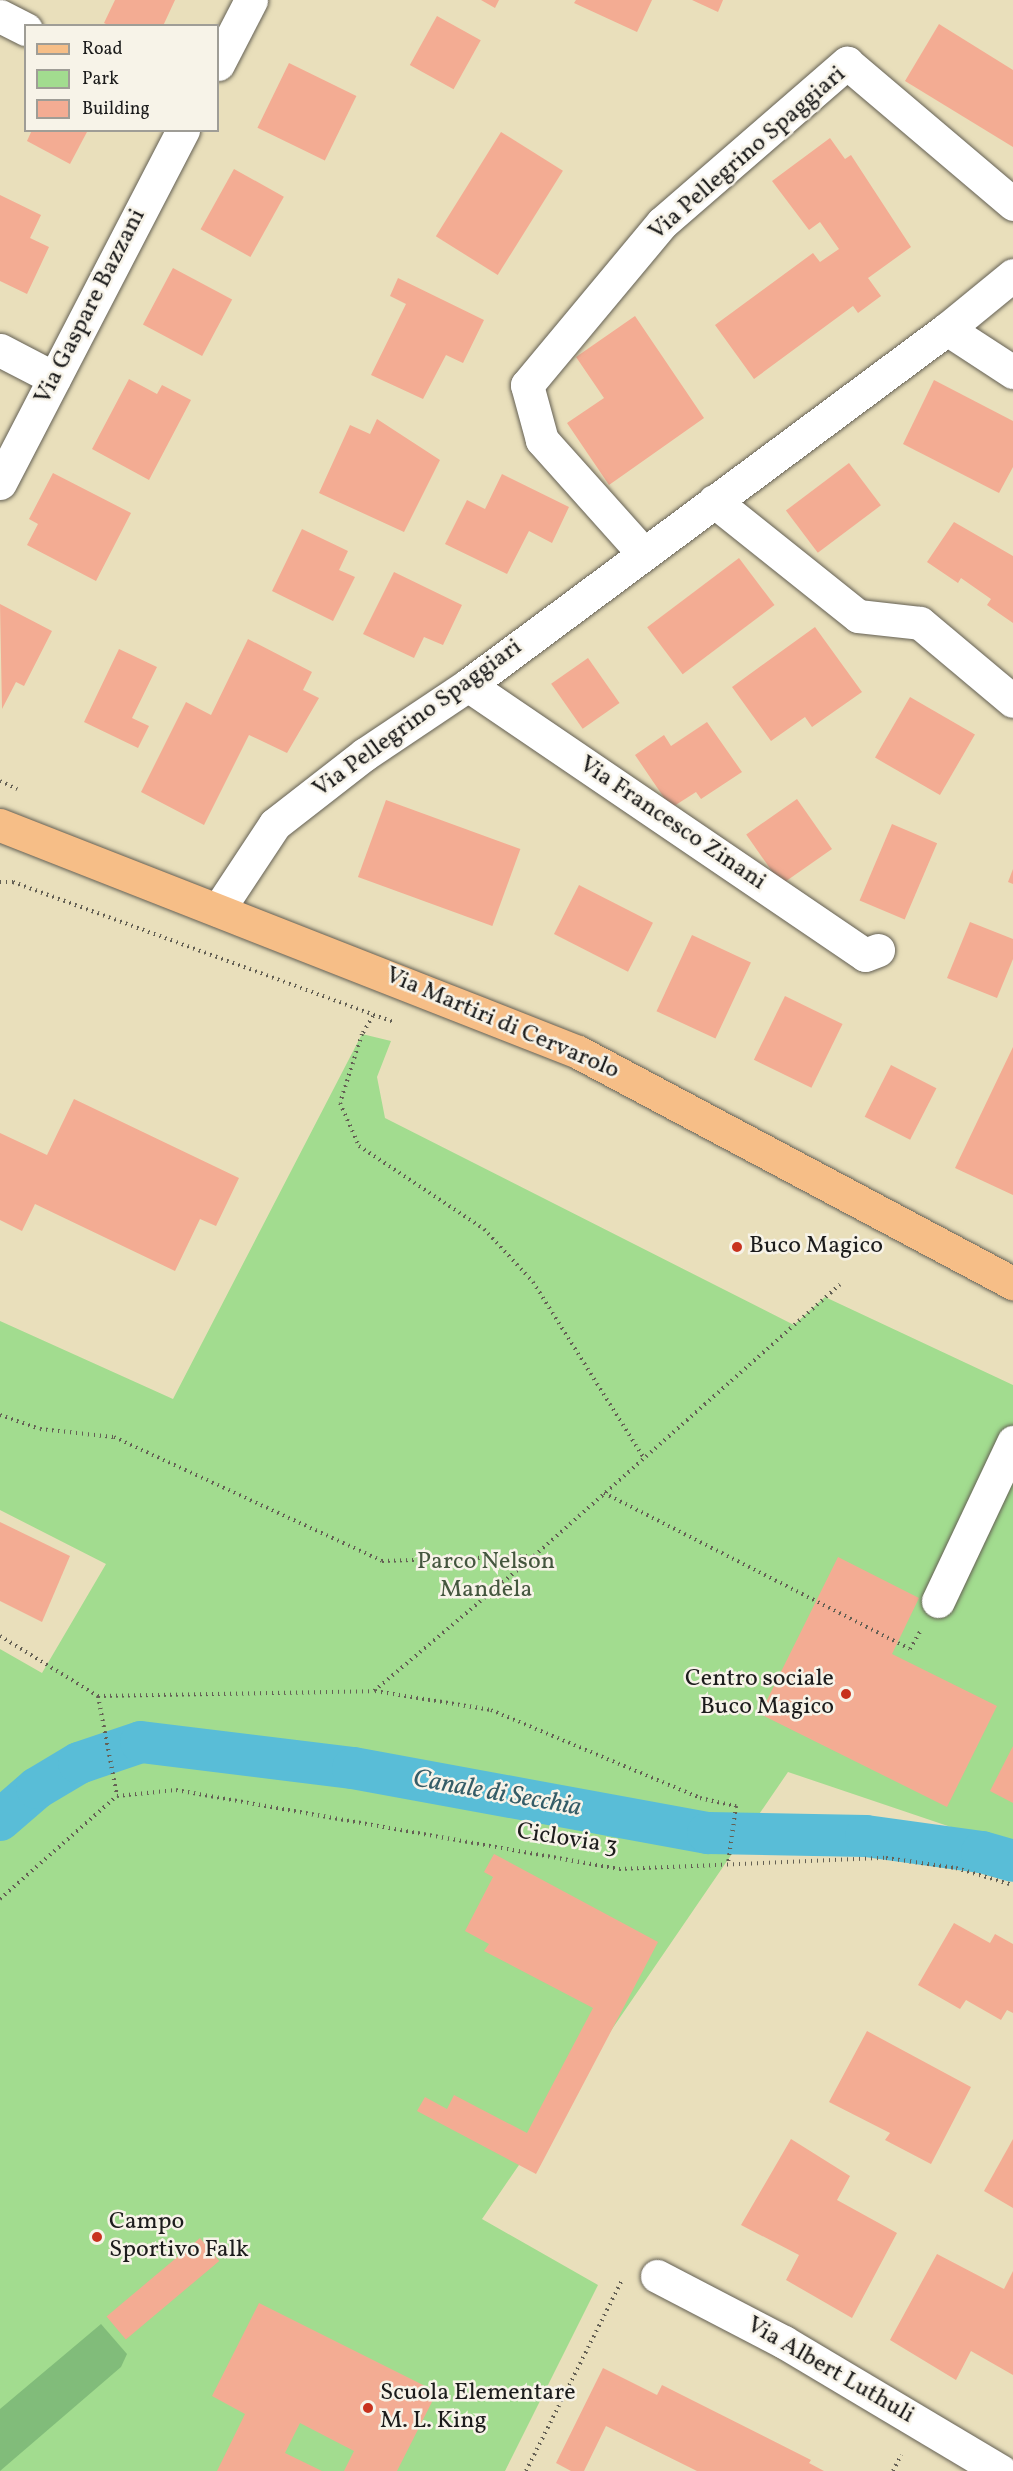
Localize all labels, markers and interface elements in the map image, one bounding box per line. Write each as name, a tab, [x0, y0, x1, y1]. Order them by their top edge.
legend	[24, 24, 219, 132]
text: Road	[82, 37, 123, 62]
street label: Via Pellegrino Spaggiari	[644, 61, 852, 247]
text: Park	[82, 67, 119, 92]
text: Building	[82, 97, 150, 122]
street label: Via Gaspare Bazzani	[29, 205, 153, 409]
street label: Via Pellegrino Spaggiari	[308, 634, 528, 804]
street label: Via Francesco Zinani	[573, 751, 771, 897]
street label: Via Martiri di Cervarolo	[381, 962, 623, 1086]
place label: Buco Magico	[749, 1233, 883, 1261]
marker: Buco Magico	[730, 1240, 744, 1254]
park label: Parco Nelson Mandela	[417, 1549, 555, 1605]
place label: Centro sociale Buco Magico	[685, 1666, 834, 1722]
marker: Centro sociale Buco Magico	[839, 1687, 853, 1701]
water label: Canale di Secchia	[410, 1764, 584, 1824]
street label: Ciclovia 3	[515, 1818, 619, 1862]
place label: Campo Sportivo Falk	[109, 2209, 249, 2265]
marker: Campo Sportivo Falk	[90, 2230, 104, 2244]
street label: Via Albert Luthuli	[741, 2311, 919, 2431]
place label: Scuola Elementare M. L. King	[380, 2380, 576, 2436]
marker: Scuola Elementare M. L. King	[361, 2401, 375, 2415]

